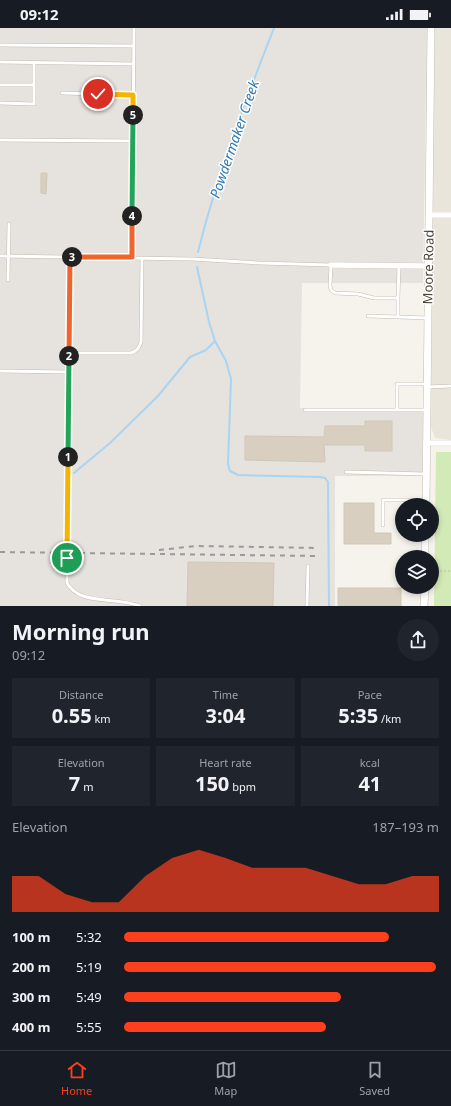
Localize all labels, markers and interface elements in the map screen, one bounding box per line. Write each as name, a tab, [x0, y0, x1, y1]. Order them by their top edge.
text: 09:12	[20, 4, 59, 24]
water label: Powdermaker Creek	[205, 76, 263, 201]
pin	[81, 77, 115, 111]
icon: check	[87, 83, 109, 105]
pin: 5	[123, 105, 143, 125]
text: 5	[130, 107, 136, 122]
pin: 4	[122, 206, 142, 226]
text: 4	[129, 208, 135, 223]
street label: Moore Road	[418, 230, 438, 304]
pin: 3	[62, 247, 82, 267]
text: 3	[69, 249, 75, 264]
pin: 2	[59, 346, 79, 366]
text: 2	[66, 348, 72, 363]
pin: 1	[58, 447, 78, 467]
text: 1	[65, 449, 71, 464]
map controls	[395, 498, 439, 594]
button: locate	[395, 498, 439, 542]
pin	[50, 541, 84, 575]
icon: arrive	[56, 547, 78, 569]
button: layers	[395, 550, 439, 594]
text: Morning run	[12, 616, 150, 646]
button: share	[397, 619, 439, 661]
text: 09:12	[12, 646, 45, 664]
text: Distance	[59, 687, 103, 702]
text: Time	[213, 687, 238, 702]
text: Pace	[358, 687, 382, 702]
text: 0.55	[52, 702, 92, 729]
text: 3:04	[206, 702, 245, 729]
text: 5:35	[338, 702, 378, 729]
text: km	[92, 711, 111, 726]
text: /km	[378, 711, 401, 726]
text: Elevation	[58, 755, 105, 770]
text: Heart rate	[199, 755, 252, 770]
text: kcal	[360, 755, 380, 770]
text: 7	[69, 770, 80, 797]
text: 150	[195, 770, 229, 797]
text: 41	[358, 770, 381, 797]
text: m	[80, 779, 93, 794]
text: bpm	[229, 779, 256, 794]
text: Elevation	[12, 818, 68, 836]
text: 187–193 m	[372, 818, 439, 836]
text: 100 m	[12, 928, 50, 946]
text: 5:32	[76, 928, 102, 946]
text: 200 m	[12, 958, 50, 976]
text: 5:19	[76, 958, 102, 976]
text: 300 m	[12, 988, 50, 1006]
text: 5:49	[76, 988, 102, 1006]
text: 400 m	[12, 1018, 50, 1036]
text: 5:55	[76, 1018, 102, 1036]
tab: Home	[61, 1059, 92, 1098]
tab: Map	[214, 1059, 237, 1098]
tab: Saved	[359, 1059, 390, 1098]

